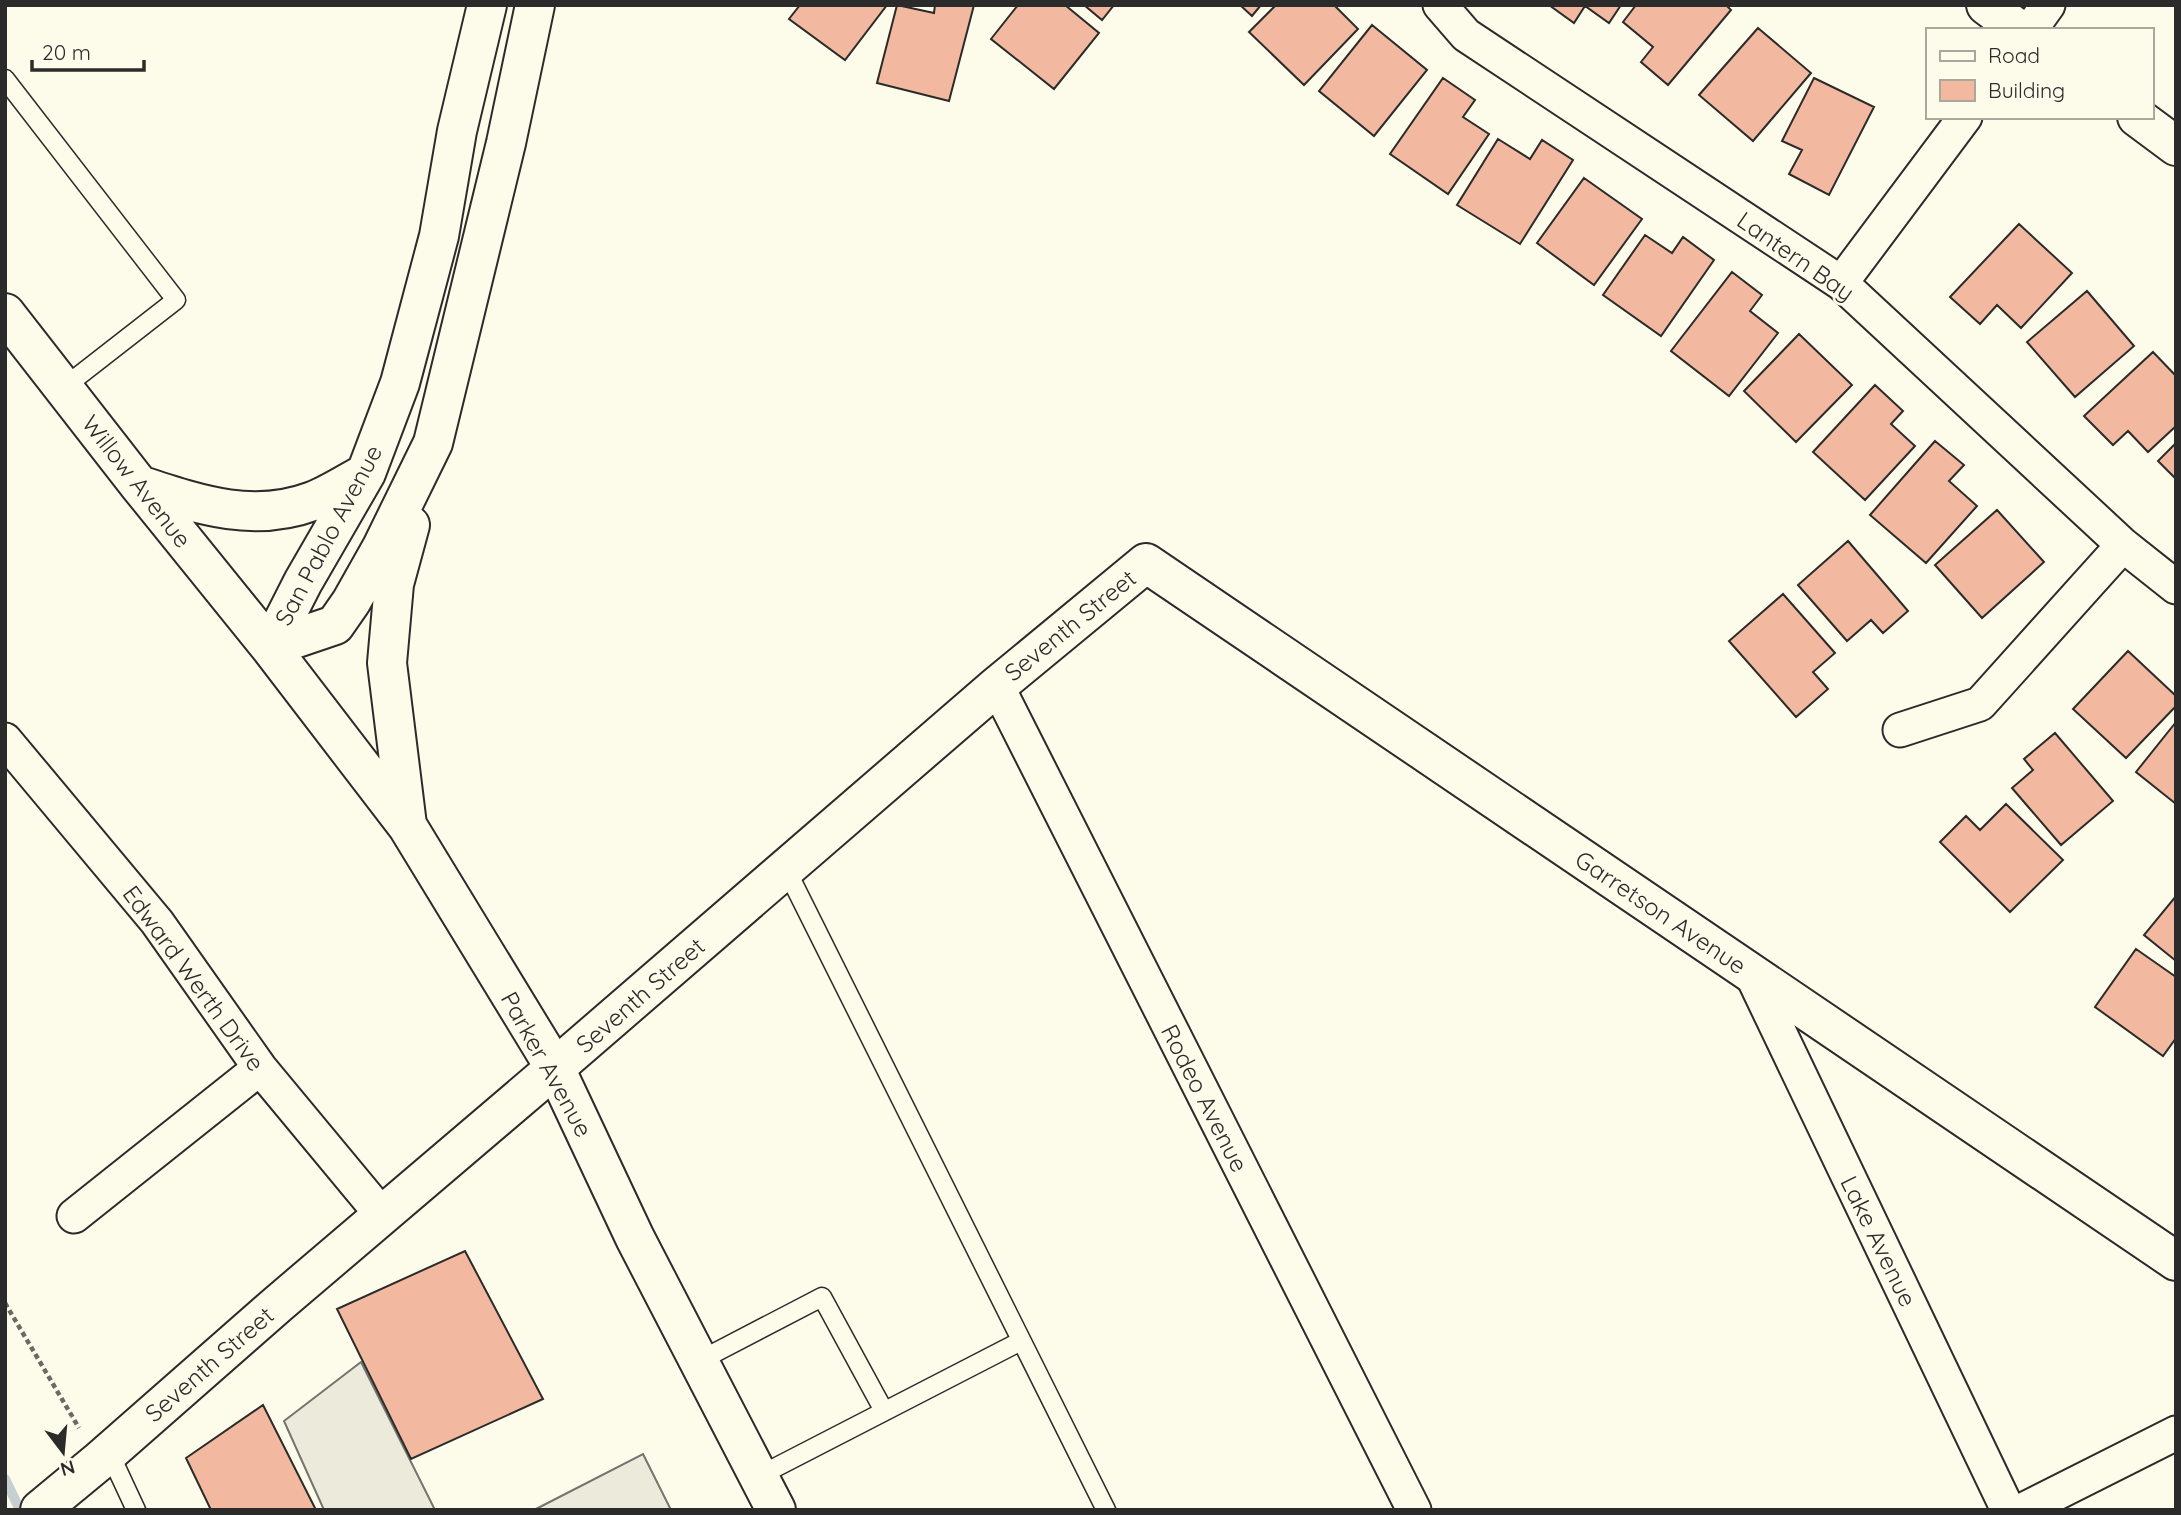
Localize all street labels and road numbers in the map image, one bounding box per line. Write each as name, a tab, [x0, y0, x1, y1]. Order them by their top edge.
street label: Lantern Bay	[1732, 205, 1860, 307]
street label: Willow Avenue	[76, 409, 198, 553]
street label: San Pablo Avenue	[268, 440, 388, 630]
street label: Seventh Street	[998, 563, 1142, 687]
street label: Garretson Avenue	[1570, 844, 1752, 980]
street label: Edward Werth Drive	[117, 879, 271, 1077]
street label: Seventh Street	[569, 931, 711, 1059]
street label: Parker Avenue	[495, 986, 599, 1142]
street label: Rodeo Avenue	[1155, 1019, 1255, 1177]
street label: Lake Avenue	[1834, 1171, 1924, 1311]
street label: Seventh Street	[138, 1300, 280, 1428]

